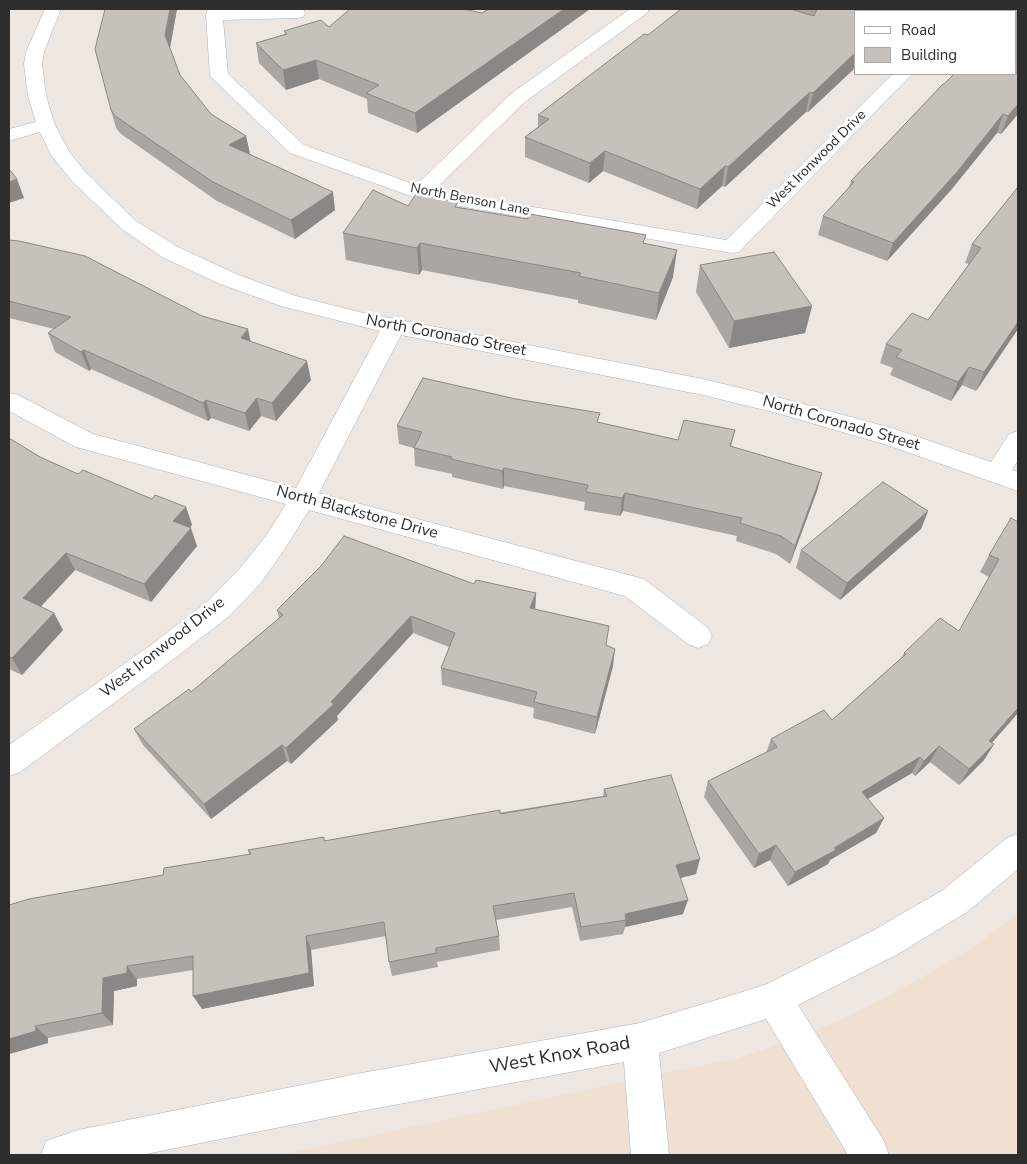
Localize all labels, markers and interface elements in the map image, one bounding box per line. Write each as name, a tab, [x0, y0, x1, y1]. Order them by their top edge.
legend	[854, 10, 1017, 75]
text: Road	[901, 20, 936, 40]
text: Building	[901, 45, 957, 65]
street label: West Ironwood Drive	[764, 107, 870, 213]
street label: North Benson Lane	[409, 180, 531, 220]
street label: North Coronado Street	[364, 311, 528, 361]
street label: North Coronado Street	[760, 392, 922, 456]
street label: North Blackstone Drive	[274, 482, 440, 544]
street label: West Ironwood Drive	[97, 593, 229, 703]
street label: West Knox Road	[488, 1032, 632, 1080]

